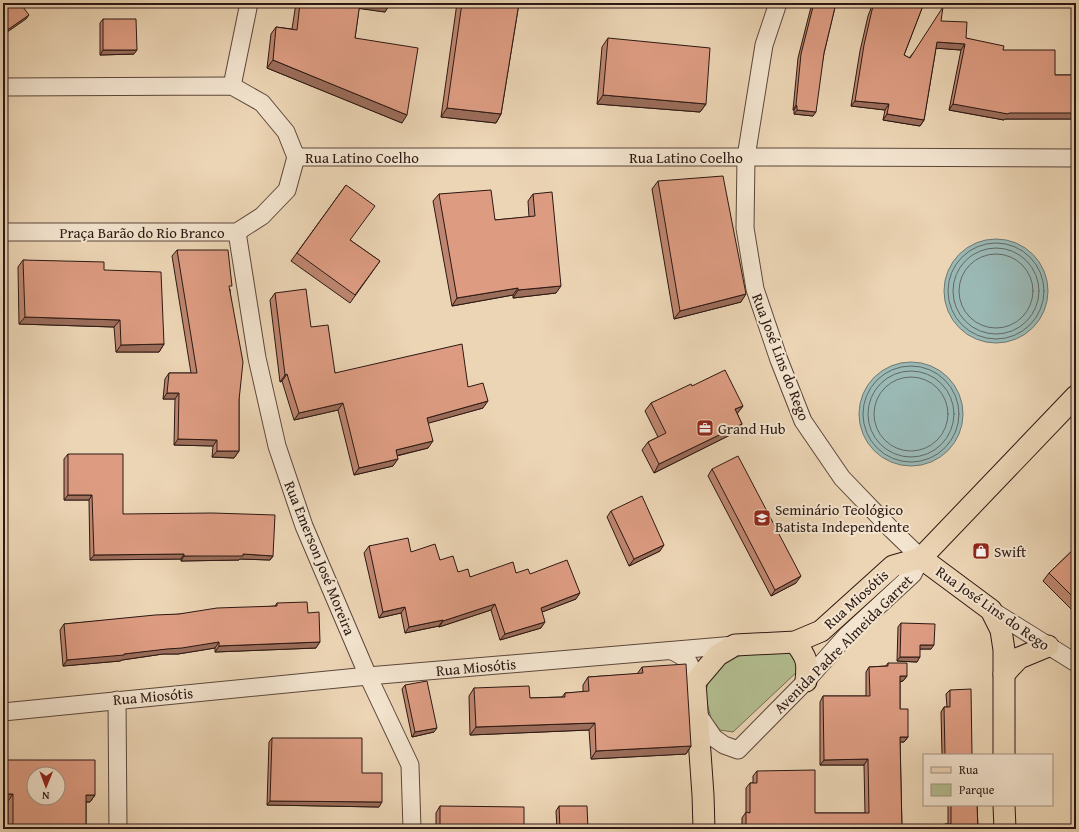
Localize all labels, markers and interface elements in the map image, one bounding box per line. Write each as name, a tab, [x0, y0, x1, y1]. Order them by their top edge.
street label: Rua Latino Coelho	[305, 147, 419, 168]
street label: Rua Latino Coelho	[629, 147, 743, 168]
street label: Praça Barão do Rio Branco	[59, 222, 225, 243]
street label: Rua José Lins do Rego	[747, 290, 815, 424]
office icon: Grand Hub	[695, 418, 715, 438]
place label: Grand Hub	[718, 418, 786, 439]
street label: Rua Emerson José Moreira	[279, 478, 361, 638]
place label: Seminário Teológico Batista Independente	[775, 499, 909, 537]
school or university icon: Seminário Teológico Batista Independente	[752, 508, 772, 528]
shop icon: Swift	[971, 541, 991, 561]
place label: Swift	[994, 541, 1027, 562]
street label: Rua José Lins do Rego	[932, 561, 1055, 655]
street label: Rua Miosótis	[819, 564, 893, 634]
street label: Avenida Padre Almeida Garret	[769, 569, 918, 718]
street label: Rua Miosótis	[435, 653, 517, 681]
street label: Rua Miosótis	[112, 682, 194, 710]
legend	[923, 754, 1053, 806]
text: Rua	[959, 761, 978, 778]
north arrow	[26, 766, 66, 806]
text: Parque	[959, 781, 995, 798]
text: N	[41, 788, 50, 804]

